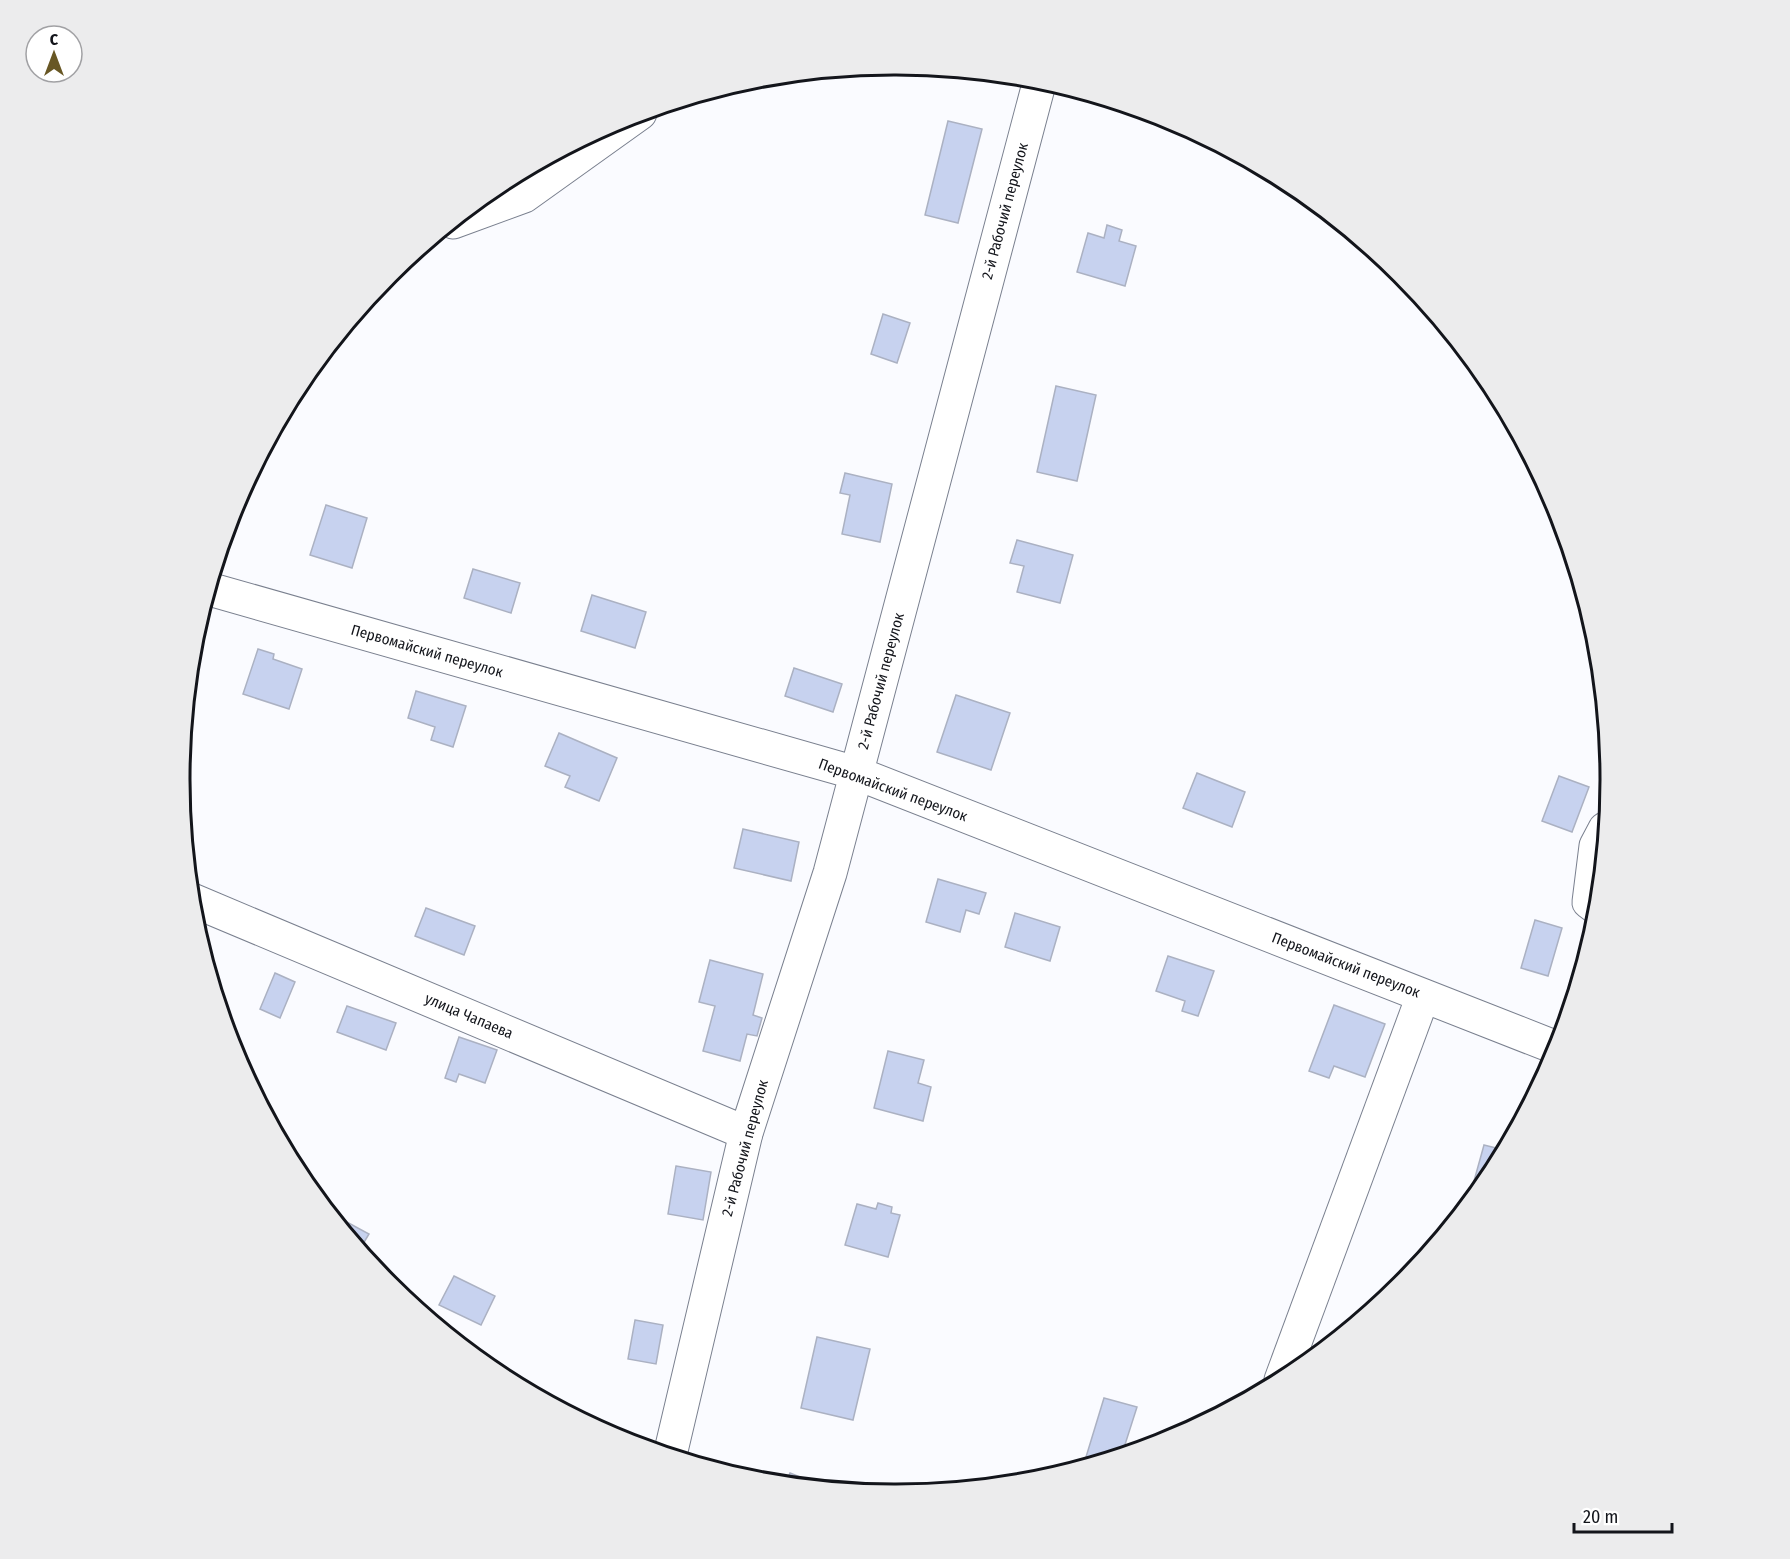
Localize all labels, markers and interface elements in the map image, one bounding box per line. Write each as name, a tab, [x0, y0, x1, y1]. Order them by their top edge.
north arrow	[24, 24, 84, 84]
text: С	[50, 30, 59, 49]
street label: 2-й Рабочий переулок	[978, 141, 1032, 281]
street label: 2-й Рабочий переулок	[854, 611, 908, 751]
street label: Первомайский переулок	[349, 621, 505, 681]
street label: Первомайский переулок	[816, 755, 970, 825]
street label: Первомайский переулок	[1269, 928, 1423, 1002]
street label: улица Чапаева	[422, 989, 516, 1043]
street label: 2-й Рабочий переулок	[718, 1078, 772, 1218]
scale bar	[1574, 1496, 1672, 1534]
text: 20 m	[1583, 1506, 1618, 1528]

